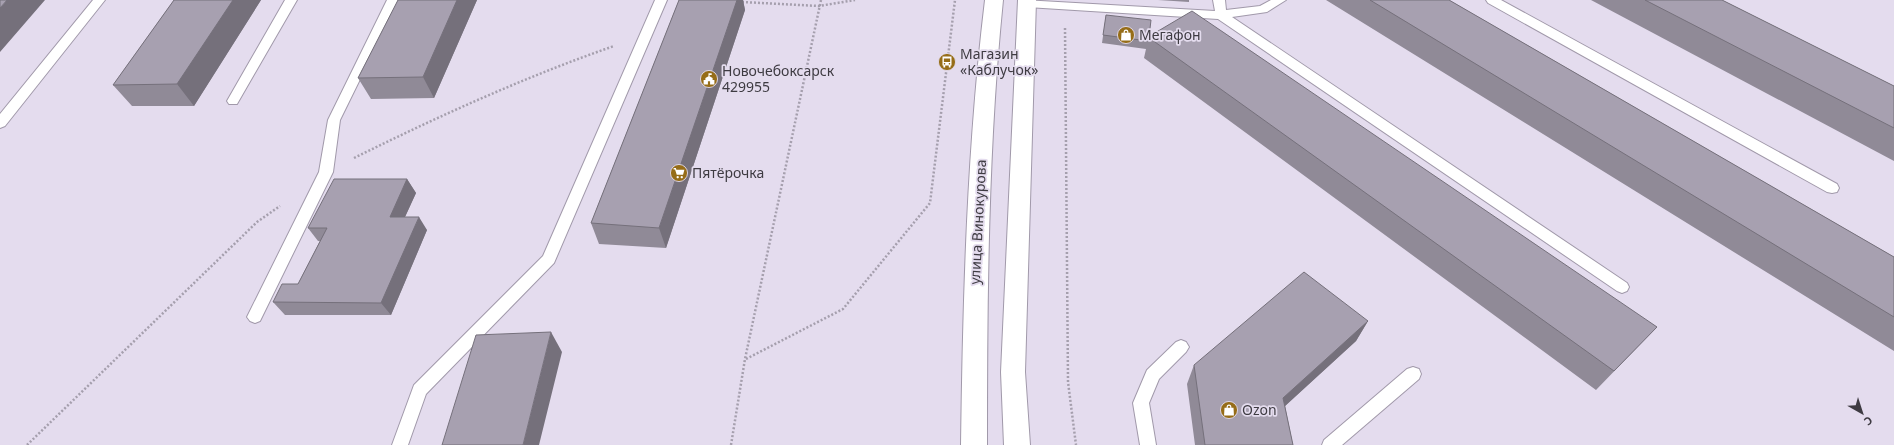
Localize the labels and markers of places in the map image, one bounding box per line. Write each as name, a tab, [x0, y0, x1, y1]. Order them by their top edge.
shop icon: Мегафон	[1116, 25, 1136, 45]
place label: Мегафон	[1139, 25, 1201, 44]
place label: Магазин «Каблучок»	[960, 44, 1038, 79]
bus stop icon: Магазин «Каблучок»	[937, 52, 957, 72]
place label: Новочебоксарск 429955	[722, 61, 835, 96]
public building icon: Новочебоксарск 429955	[699, 69, 719, 89]
supermarket icon: Пятёрочка	[669, 163, 689, 183]
place label: Пятёрочка	[692, 163, 764, 182]
shop icon: Ozon	[1219, 400, 1239, 420]
place label: Ozon	[1242, 400, 1277, 419]

